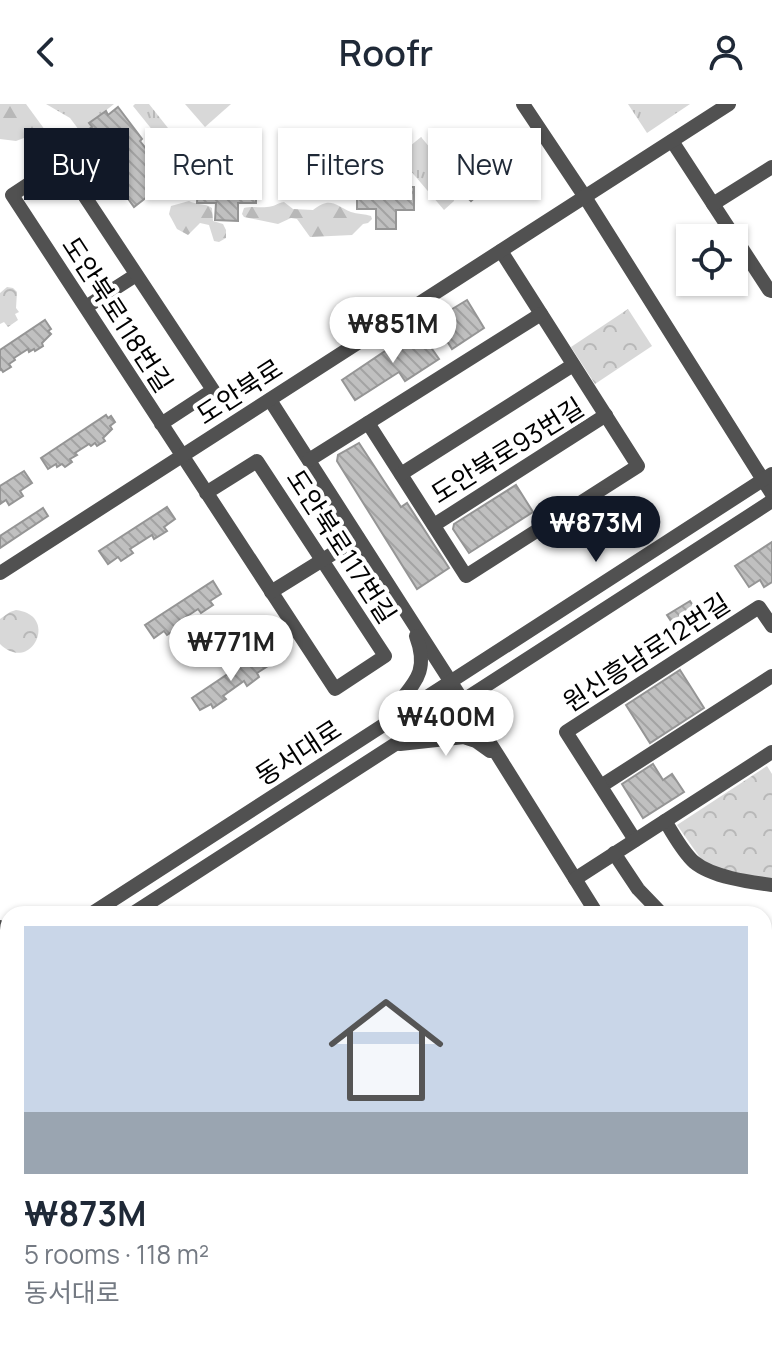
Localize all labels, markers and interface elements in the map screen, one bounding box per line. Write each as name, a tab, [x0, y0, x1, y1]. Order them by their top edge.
text: Roofr	[339, 28, 433, 77]
icon: back	[24, 30, 68, 74]
icon: person	[704, 30, 748, 74]
chip: Buy	[24, 128, 129, 200]
chip: Rent	[145, 128, 262, 200]
chip: Filters	[278, 128, 412, 200]
chip: New	[428, 128, 541, 200]
map controls	[676, 224, 748, 296]
button: locate	[676, 224, 748, 296]
street label: 도안북로118번길	[54, 229, 182, 399]
pin: ₩851M	[337, 297, 449, 365]
text: ₩851M	[347, 305, 439, 341]
street label: 도안북로	[189, 350, 289, 432]
street label: 도안북로93번길	[424, 389, 590, 511]
street label: 도안북로117번길	[279, 462, 405, 630]
pin: ₩873M	[540, 496, 652, 564]
text: ₩873M	[549, 504, 643, 540]
street label: 원신흥남로12번길	[556, 585, 736, 719]
pin: ₩771M	[175, 615, 287, 683]
text: ₩771M	[187, 623, 275, 659]
pin: ₩400M	[390, 690, 502, 758]
text: ₩400M	[397, 698, 495, 734]
street label: 동서대로	[248, 711, 348, 793]
icon: home	[314, 978, 458, 1122]
text: ₩873M	[24, 1190, 146, 1236]
text: 5 rooms · 118 m²	[24, 1236, 209, 1272]
text: 동서대로	[24, 1274, 120, 1310]

